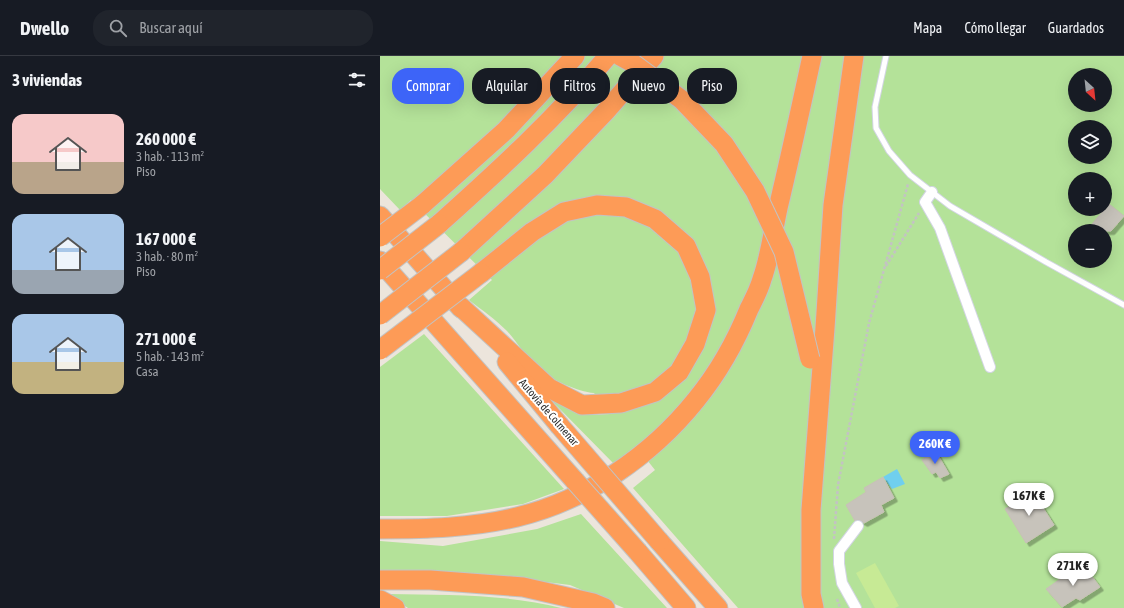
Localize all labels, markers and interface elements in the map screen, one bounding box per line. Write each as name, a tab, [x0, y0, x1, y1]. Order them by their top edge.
search box	[93, 10, 373, 46]
text: Dwello	[20, 17, 69, 39]
icon: search	[107, 17, 129, 39]
text: Buscar aquí	[139, 19, 203, 36]
text: Mapa	[913, 20, 942, 36]
text: Cómo llegar	[964, 20, 1026, 36]
text: Guardados	[1048, 20, 1104, 36]
chip: Comprar	[392, 68, 464, 104]
chip: Alquilar	[472, 68, 542, 104]
chip: Filtros	[550, 68, 610, 104]
chip: Nuevo	[618, 68, 679, 104]
chip: Piso	[687, 68, 737, 104]
north arrow	[1068, 68, 1112, 112]
map controls	[1068, 68, 1112, 268]
icon: filters	[346, 69, 368, 91]
text: 3 viviendas	[12, 70, 82, 90]
button: layers	[1068, 120, 1112, 164]
text: 260 000 €	[136, 129, 196, 149]
icon: home	[44, 130, 92, 178]
text: 3 hab. · 113 m²	[136, 149, 204, 164]
text: Piso	[136, 164, 156, 179]
button: +	[1068, 172, 1112, 216]
button: −	[1068, 224, 1112, 268]
text: 167 000 €	[136, 229, 196, 249]
icon: home	[44, 230, 92, 278]
text: 3 hab. · 80 m²	[136, 249, 198, 264]
text: Piso	[136, 264, 156, 279]
text: 271 000 €	[136, 329, 196, 349]
icon: home	[44, 330, 92, 378]
text: 5 hab. · 143 m²	[136, 349, 204, 364]
text: Casa	[136, 364, 159, 379]
street label: Autovía de Colmenar	[517, 376, 582, 448]
pin: 260K €	[902, 431, 968, 465]
text: 260K €	[919, 436, 951, 451]
pin: 167K €	[996, 483, 1062, 517]
text: 167K €	[1013, 488, 1045, 503]
pin: 271K €	[1040, 553, 1106, 587]
text: 271K €	[1057, 558, 1089, 573]

